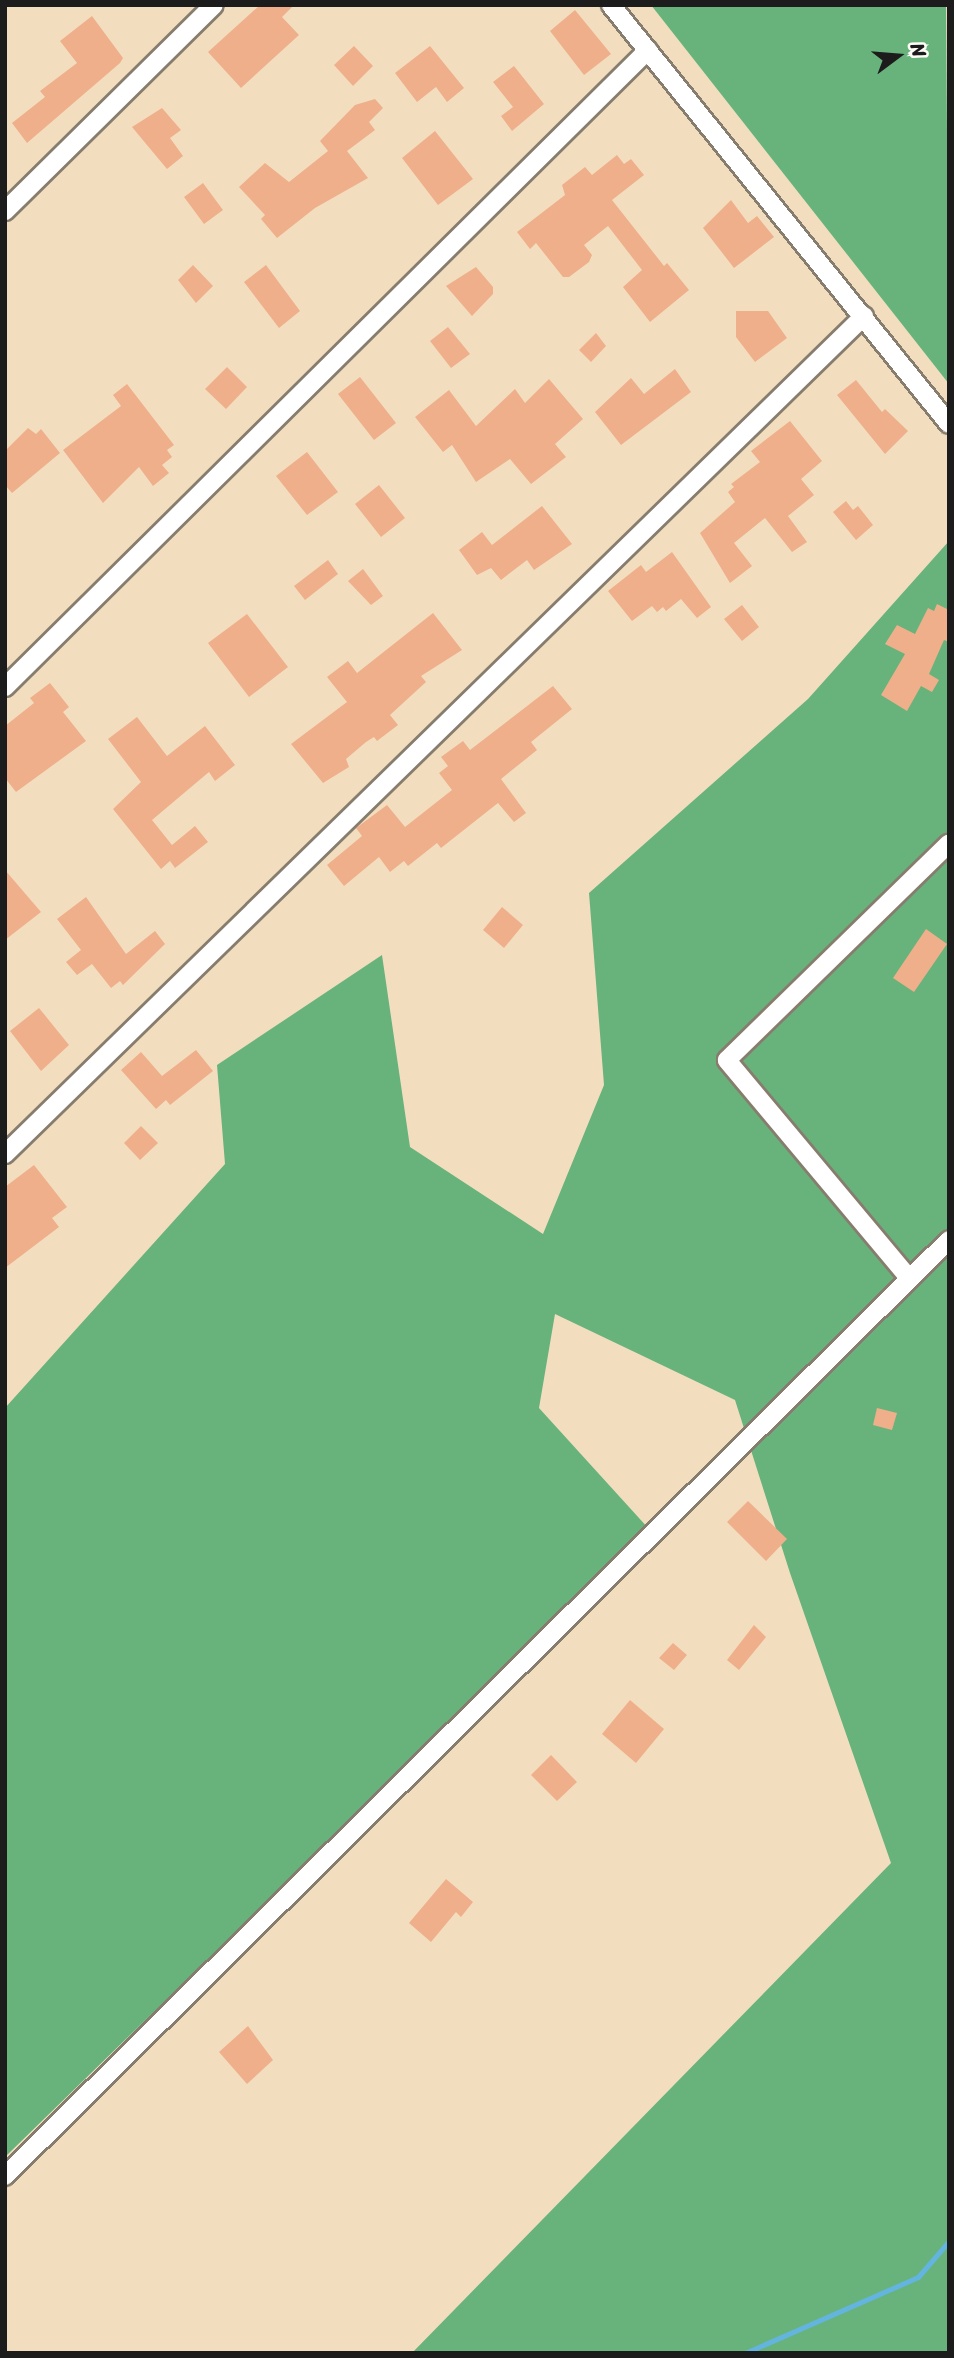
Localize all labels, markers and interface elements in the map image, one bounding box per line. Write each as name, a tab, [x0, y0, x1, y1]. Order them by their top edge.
north arrow	[863, 21, 933, 91]
text: N	[901, 39, 936, 61]

